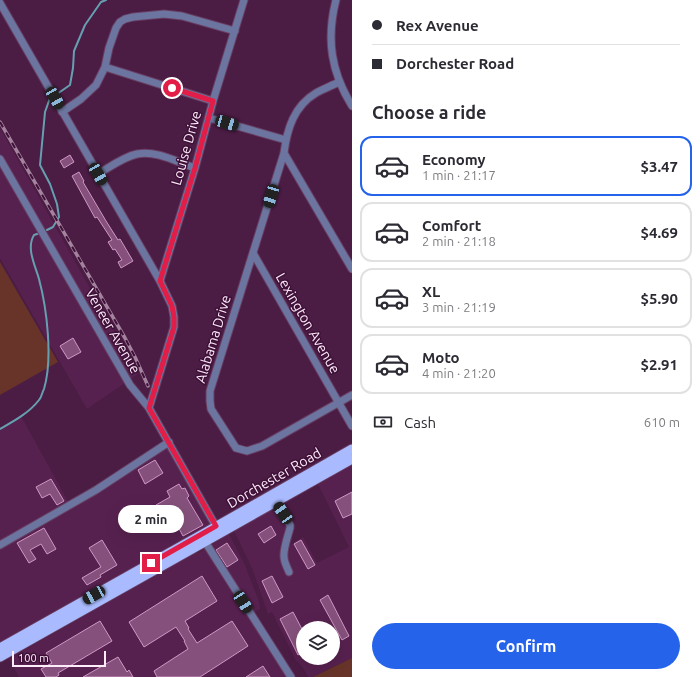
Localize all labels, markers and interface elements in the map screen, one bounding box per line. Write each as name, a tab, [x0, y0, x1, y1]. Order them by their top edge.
text: Rex Avenue	[396, 17, 479, 34]
text: Dorchester Road	[396, 55, 514, 72]
route start	[163, 79, 181, 97]
car	[44, 85, 66, 111]
text: Choose a ride	[372, 102, 486, 122]
street label: Louise Drive	[168, 109, 204, 187]
car	[214, 114, 240, 132]
icon: car	[374, 148, 410, 184]
text: Economy	[422, 151, 486, 168]
text: $3.47	[640, 158, 678, 175]
car	[87, 161, 109, 187]
text: 1 min · 21:17	[422, 168, 496, 182]
car	[262, 183, 280, 209]
icon: car	[374, 214, 410, 250]
text: Comfort	[422, 217, 481, 234]
text: $4.69	[640, 224, 678, 241]
text: 2 min · 21:18	[422, 234, 496, 248]
street label: Lexington Avenue	[273, 270, 343, 376]
icon: car	[374, 280, 410, 316]
text: XL	[422, 283, 440, 300]
street label: Veneer Avenue	[82, 286, 144, 376]
text: $5.90	[640, 290, 678, 307]
street label: Alabama Drive	[192, 293, 234, 385]
text: 3 min · 21:19	[422, 300, 496, 314]
icon: car	[374, 346, 410, 382]
text: Moto	[422, 349, 460, 366]
text: $2.91	[640, 356, 678, 373]
text: 4 min · 21:20	[422, 366, 496, 380]
icon: cash	[372, 411, 394, 433]
text: Cash	[404, 414, 436, 431]
text: 610 m	[644, 415, 680, 429]
street label: Dorchester Road	[224, 445, 324, 511]
car	[271, 500, 295, 526]
callout: 2 min	[118, 505, 184, 533]
text: 2 min	[135, 512, 167, 526]
route end	[142, 554, 160, 572]
car	[81, 584, 107, 606]
car	[231, 589, 255, 615]
map controls	[296, 621, 340, 665]
button: layers	[296, 621, 340, 665]
button: Confirm	[372, 623, 680, 669]
scale bar	[12, 649, 106, 668]
text: 100 m	[18, 652, 49, 664]

